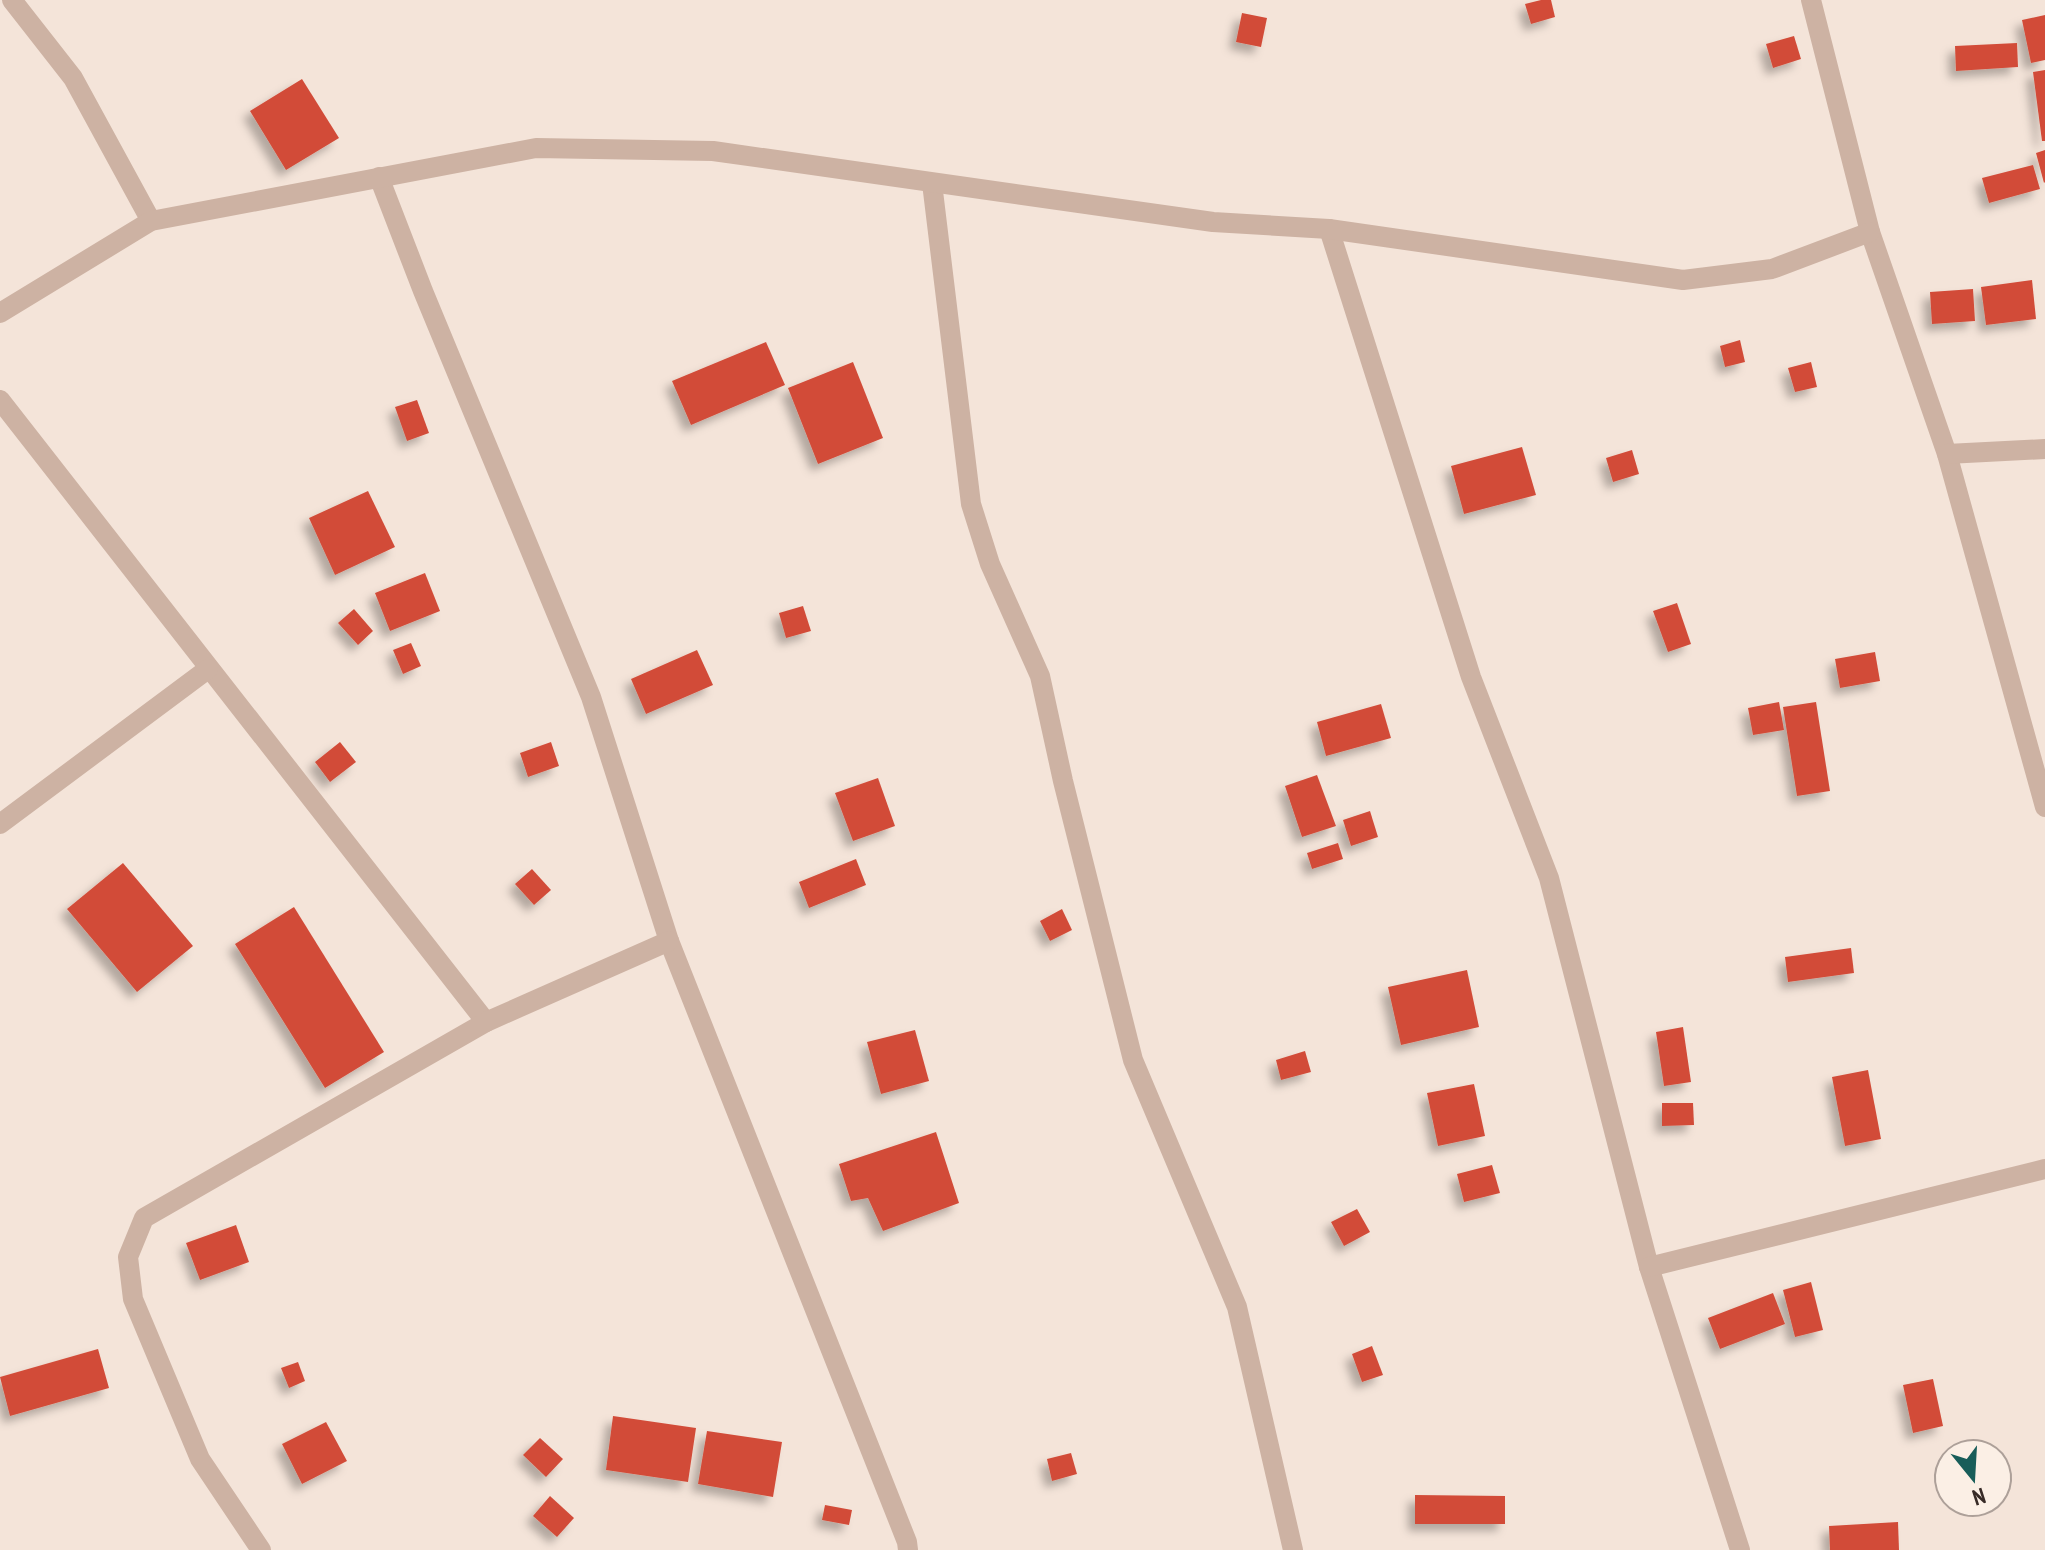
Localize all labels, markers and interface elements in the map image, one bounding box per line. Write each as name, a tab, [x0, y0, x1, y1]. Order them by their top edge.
north arrow	[1933, 1438, 2013, 1518]
text: N	[1969, 1482, 1989, 1512]

